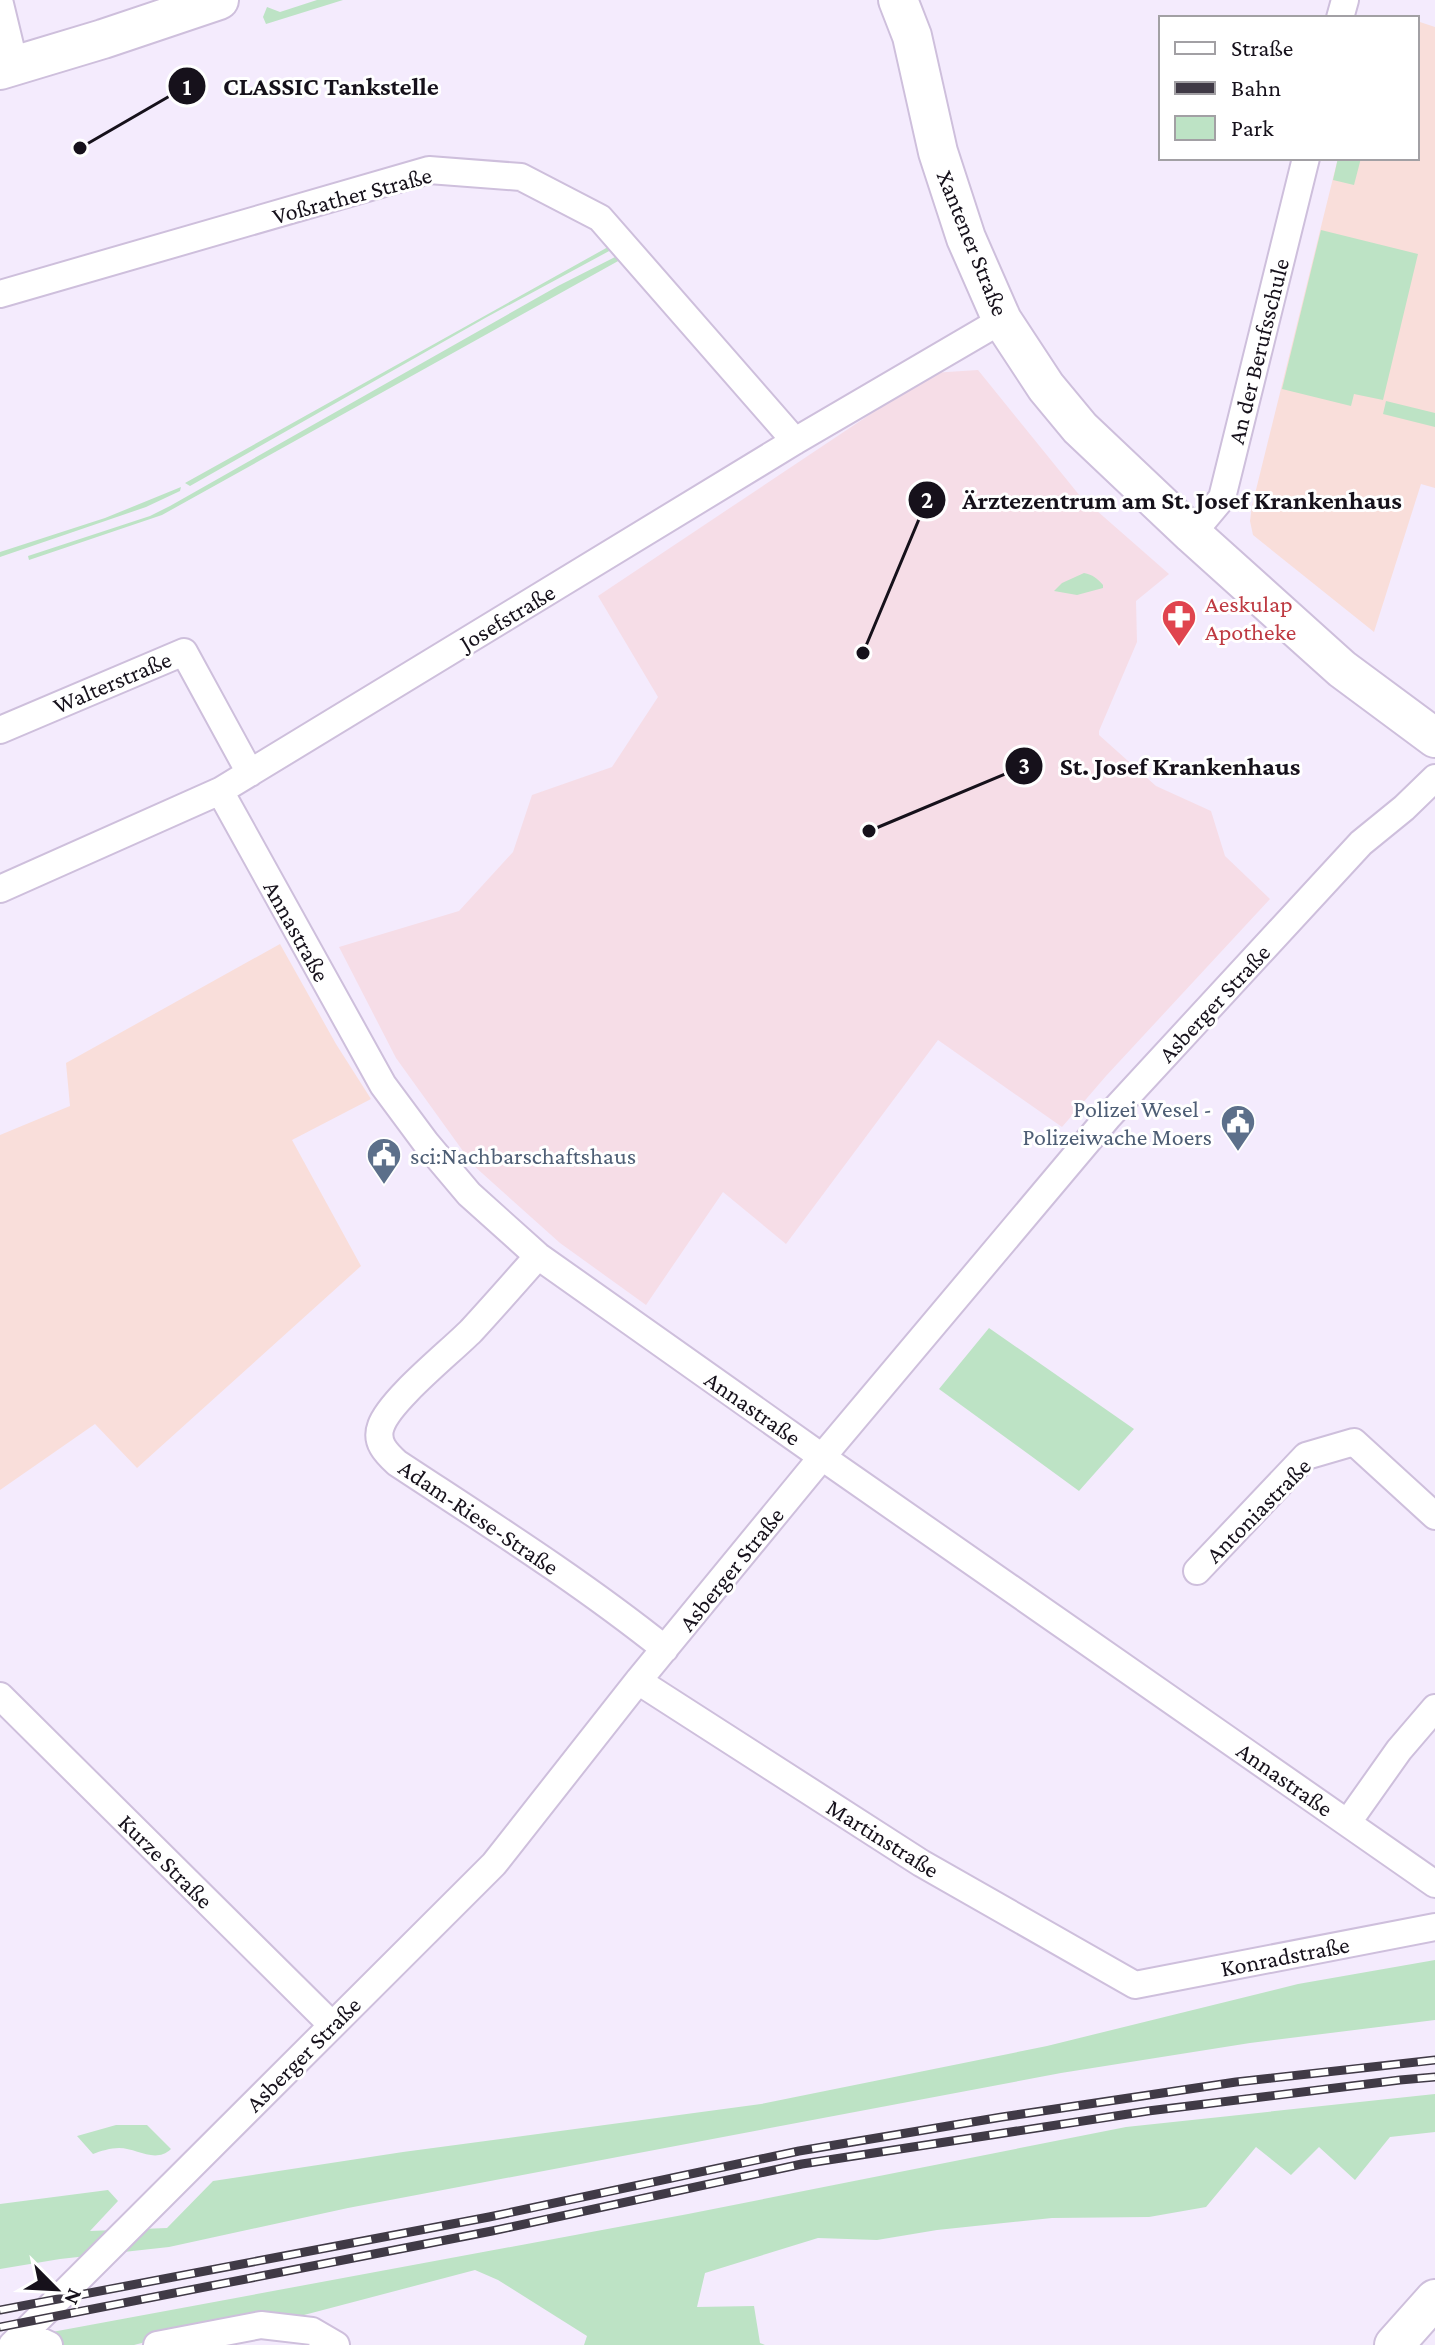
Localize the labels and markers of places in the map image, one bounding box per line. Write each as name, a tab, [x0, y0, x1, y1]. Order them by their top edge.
callout: CLASSIC Tankstelle	[167, 61, 455, 111]
callout: Ärztezentrum am St. Josef Krankenhaus	[907, 475, 1418, 525]
place label: Aeskulap Apotheke	[1205, 590, 1296, 645]
pharmacy icon: Aeskulap Apotheke	[1160, 598, 1198, 648]
callout: St. Josef Krankenhaus	[1004, 741, 1317, 791]
place label: Polizei Wesel - Polizeiwache Moers	[1022, 1095, 1212, 1150]
public building icon: Polizei Wesel - Polizeiwache Moers	[1219, 1103, 1257, 1153]
public building icon: sci:Nachbarschaftshaus	[365, 1136, 403, 1186]
place label: sci:Nachbarschaftshaus	[410, 1142, 636, 1169]

